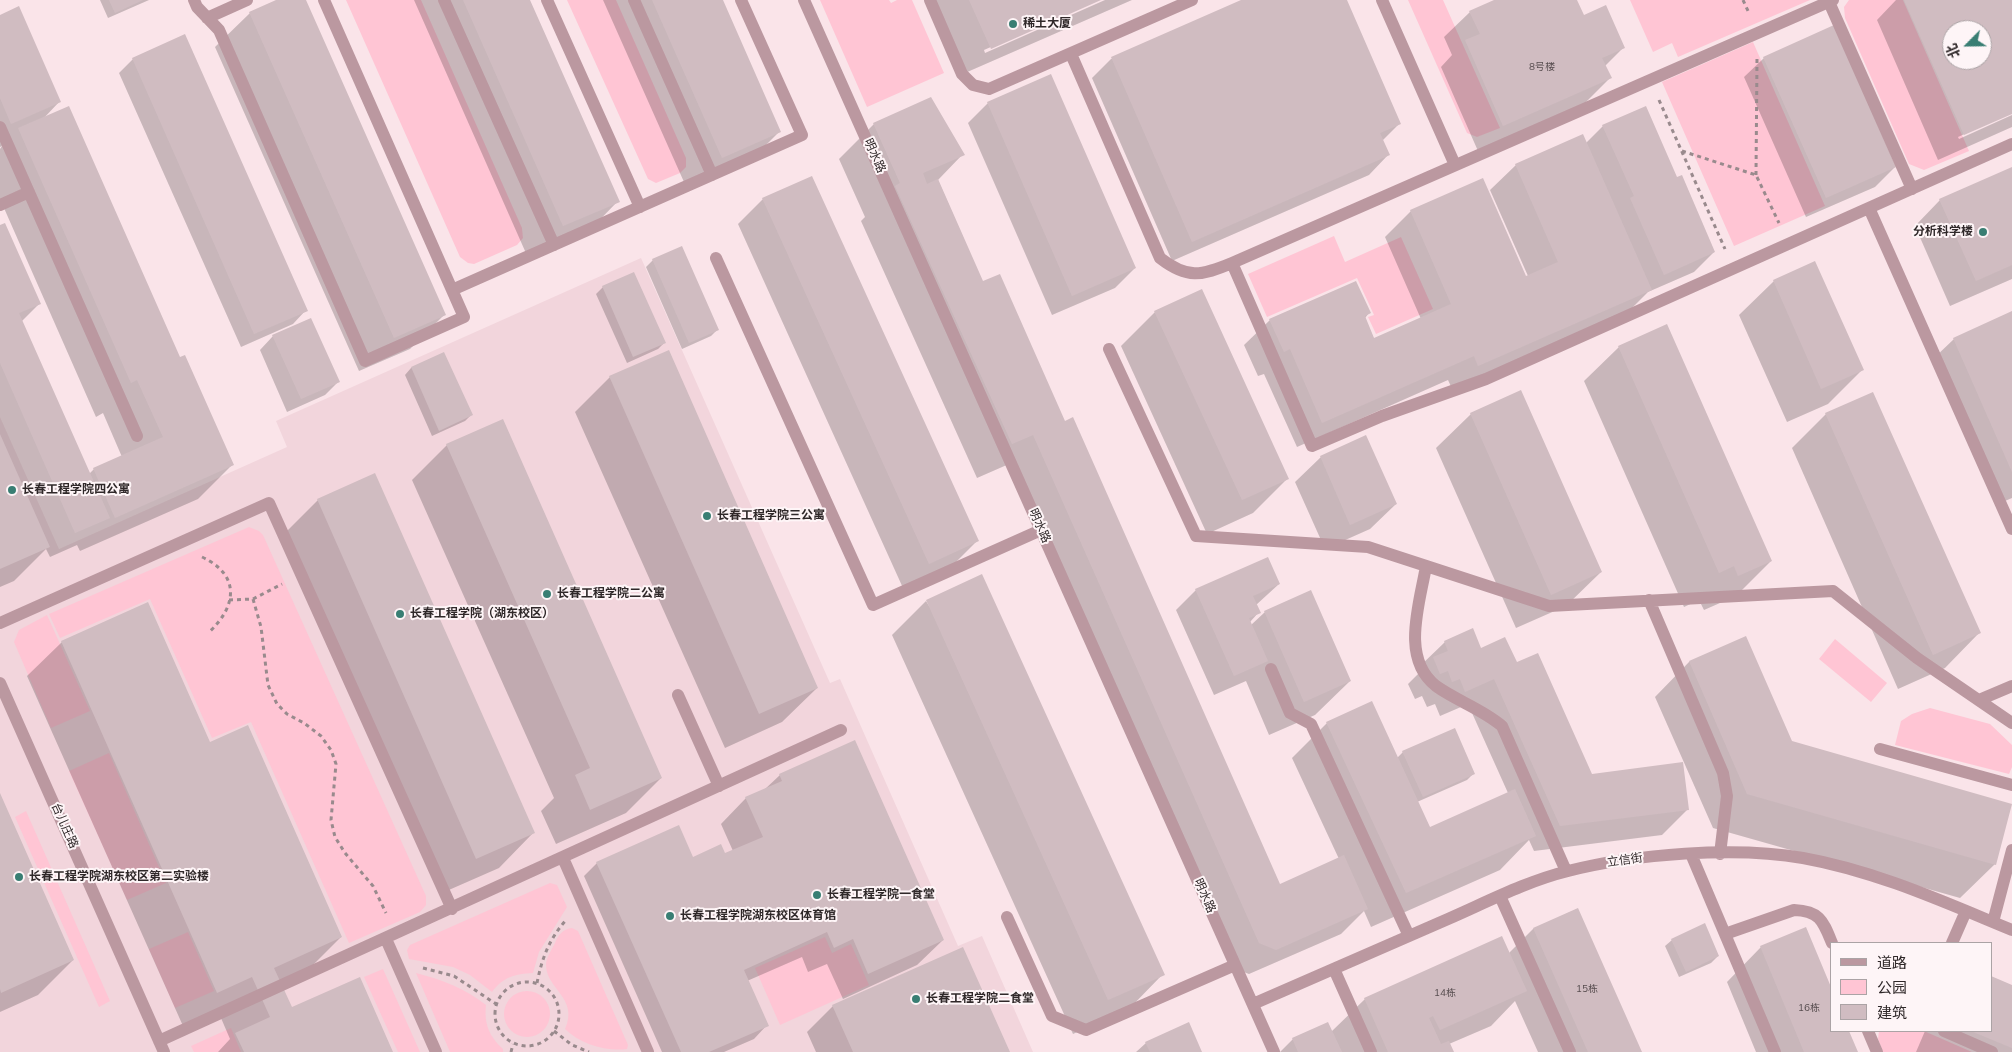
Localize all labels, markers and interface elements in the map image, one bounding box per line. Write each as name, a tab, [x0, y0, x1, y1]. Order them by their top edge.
place label: 稀土大厦	[1023, 17, 1071, 31]
marker: 稀土大厦	[1007, 18, 1019, 30]
north arrow	[1942, 20, 1992, 70]
text: 北	[1942, 41, 1965, 61]
house number: 8号楼	[1529, 62, 1555, 74]
street label: 明水路	[860, 137, 888, 175]
place label: 分析科学楼	[1913, 225, 1973, 239]
marker: 分析科学楼	[1977, 226, 1989, 238]
place label: 长春工程学院四公寓	[22, 483, 130, 497]
marker: 长春工程学院四公寓	[6, 484, 18, 496]
street label: 明水路	[1025, 507, 1053, 545]
place label: 长春工程学院三公寓	[717, 509, 825, 523]
marker: 长春工程学院三公寓	[701, 510, 713, 522]
place label: 长春工程学院二公寓	[557, 587, 665, 601]
marker: 长春工程学院二公寓	[541, 588, 553, 600]
place label: 长春工程学院（湖东校区）	[410, 607, 554, 621]
marker: 长春工程学院（湖东校区）	[394, 608, 406, 620]
street label: 台儿庄路	[48, 801, 80, 851]
street label: 立信街	[1606, 851, 1644, 871]
place label: 长春工程学院湖东校区第二实验楼	[29, 870, 209, 884]
marker: 长春工程学院湖东校区第二实验楼	[13, 871, 25, 883]
street label: 明水路	[1190, 877, 1218, 915]
place label: 长春工程学院一食堂	[827, 888, 935, 902]
marker: 长春工程学院一食堂	[811, 889, 823, 901]
place label: 长春工程学院湖东校区体育馆	[680, 909, 836, 923]
marker: 长春工程学院湖东校区体育馆	[664, 910, 676, 922]
legend	[1830, 942, 1992, 1032]
text: 道路	[1877, 953, 1907, 973]
text: 公园	[1877, 978, 1907, 998]
house number: 15栋	[1576, 984, 1598, 996]
house number: 14栋	[1434, 988, 1456, 1000]
place label: 长春工程学院二食堂	[926, 992, 1034, 1006]
marker: 长春工程学院二食堂	[910, 993, 922, 1005]
house number: 16栋	[1798, 1003, 1820, 1015]
text: 建筑	[1877, 1003, 1907, 1023]

